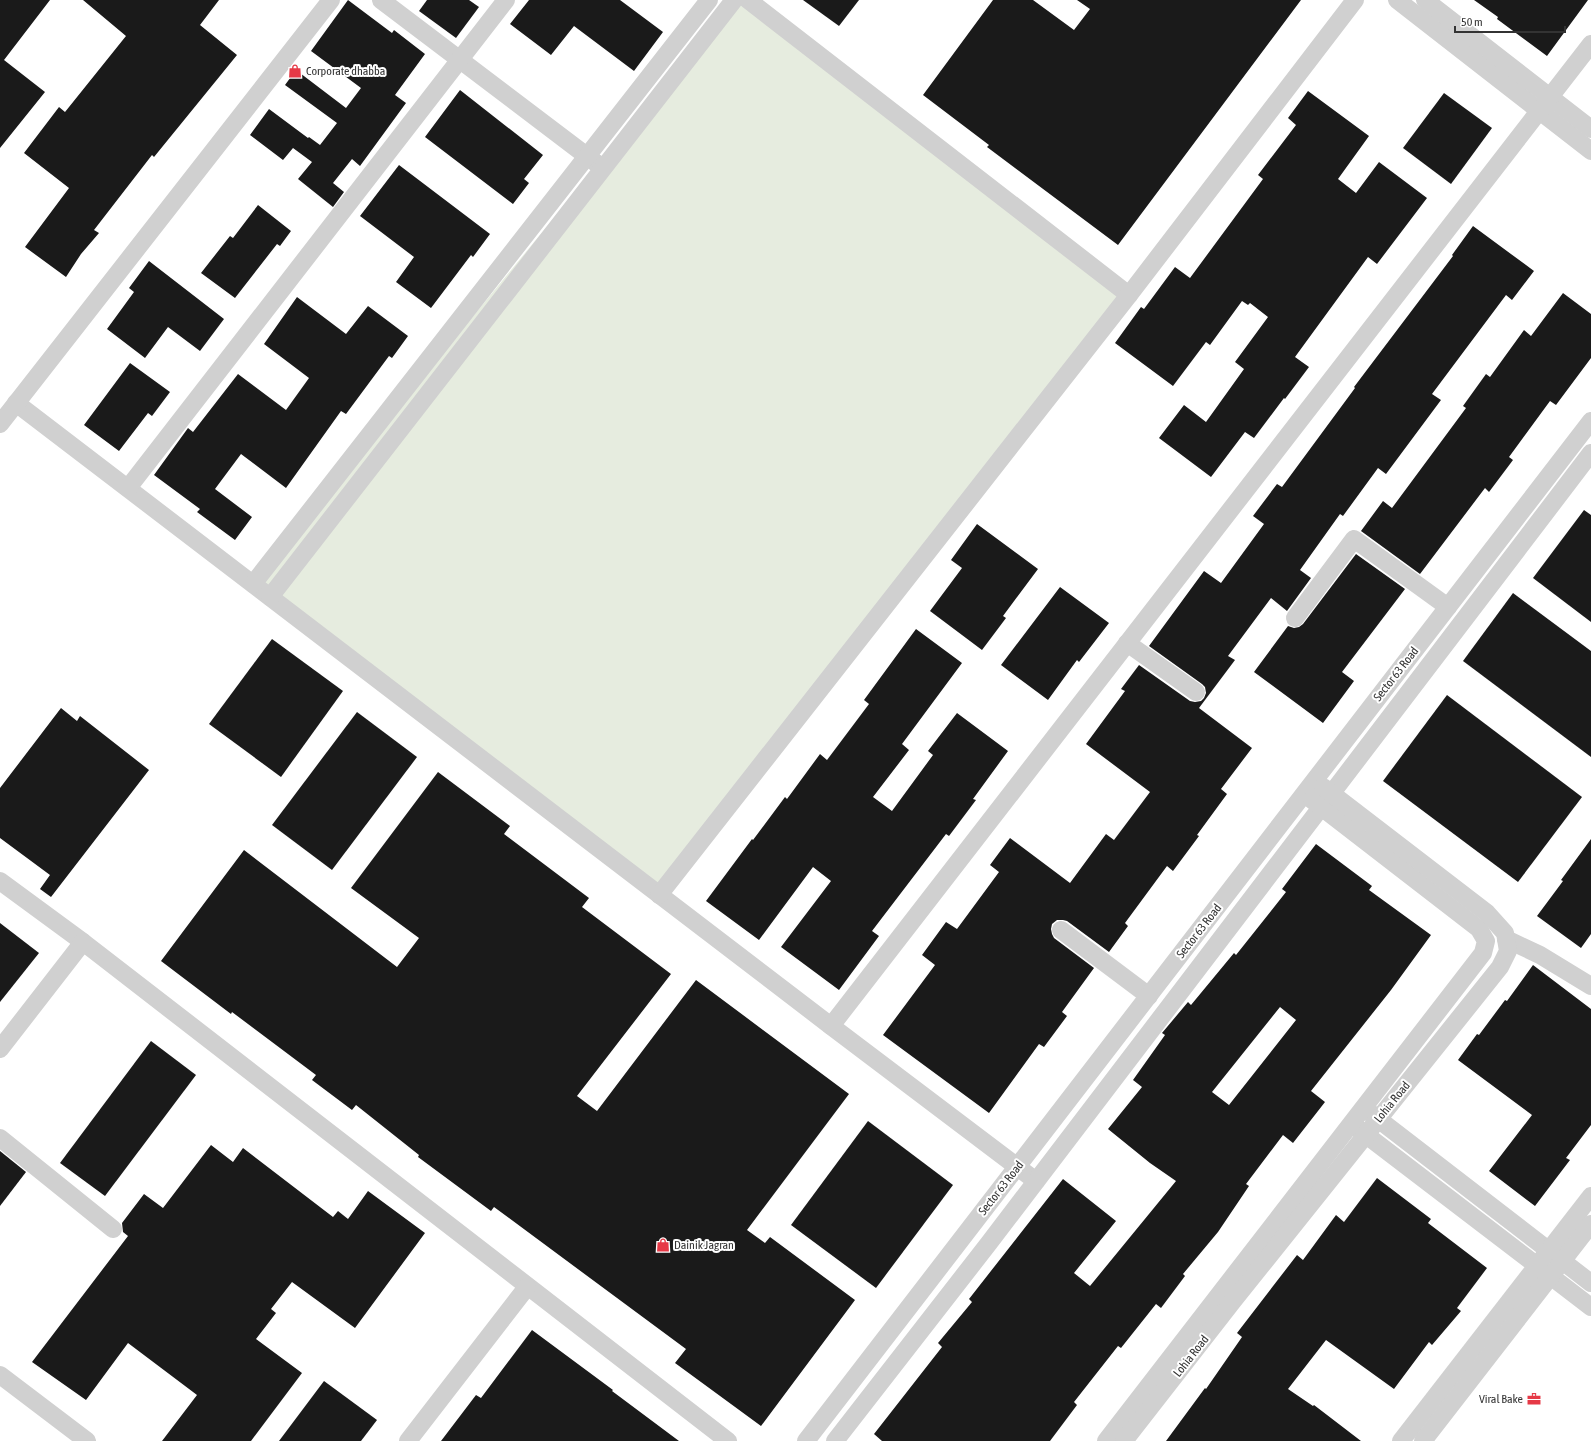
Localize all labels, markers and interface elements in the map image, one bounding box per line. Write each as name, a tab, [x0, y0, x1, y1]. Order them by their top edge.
scale bar	[1455, 8, 1565, 34]
text: 50 m	[1461, 15, 1483, 29]
shop icon: Corporate dhabba	[287, 63, 303, 79]
place label: Corporate dhabba	[306, 64, 385, 78]
street label: Sector 63 Road	[1371, 644, 1421, 704]
street label: Sector 63 Road	[1174, 901, 1224, 961]
street label: Lohia Road	[1371, 1079, 1413, 1125]
street label: Sector 63 Road	[976, 1158, 1026, 1218]
shop icon: Dainik Jagran	[655, 1237, 671, 1253]
place label: Dainik Jagran	[674, 1238, 734, 1252]
street label: Lohia Road	[1170, 1332, 1212, 1380]
office icon: Viral Bake	[1526, 1391, 1542, 1407]
place label: Viral Bake	[1479, 1392, 1523, 1406]

